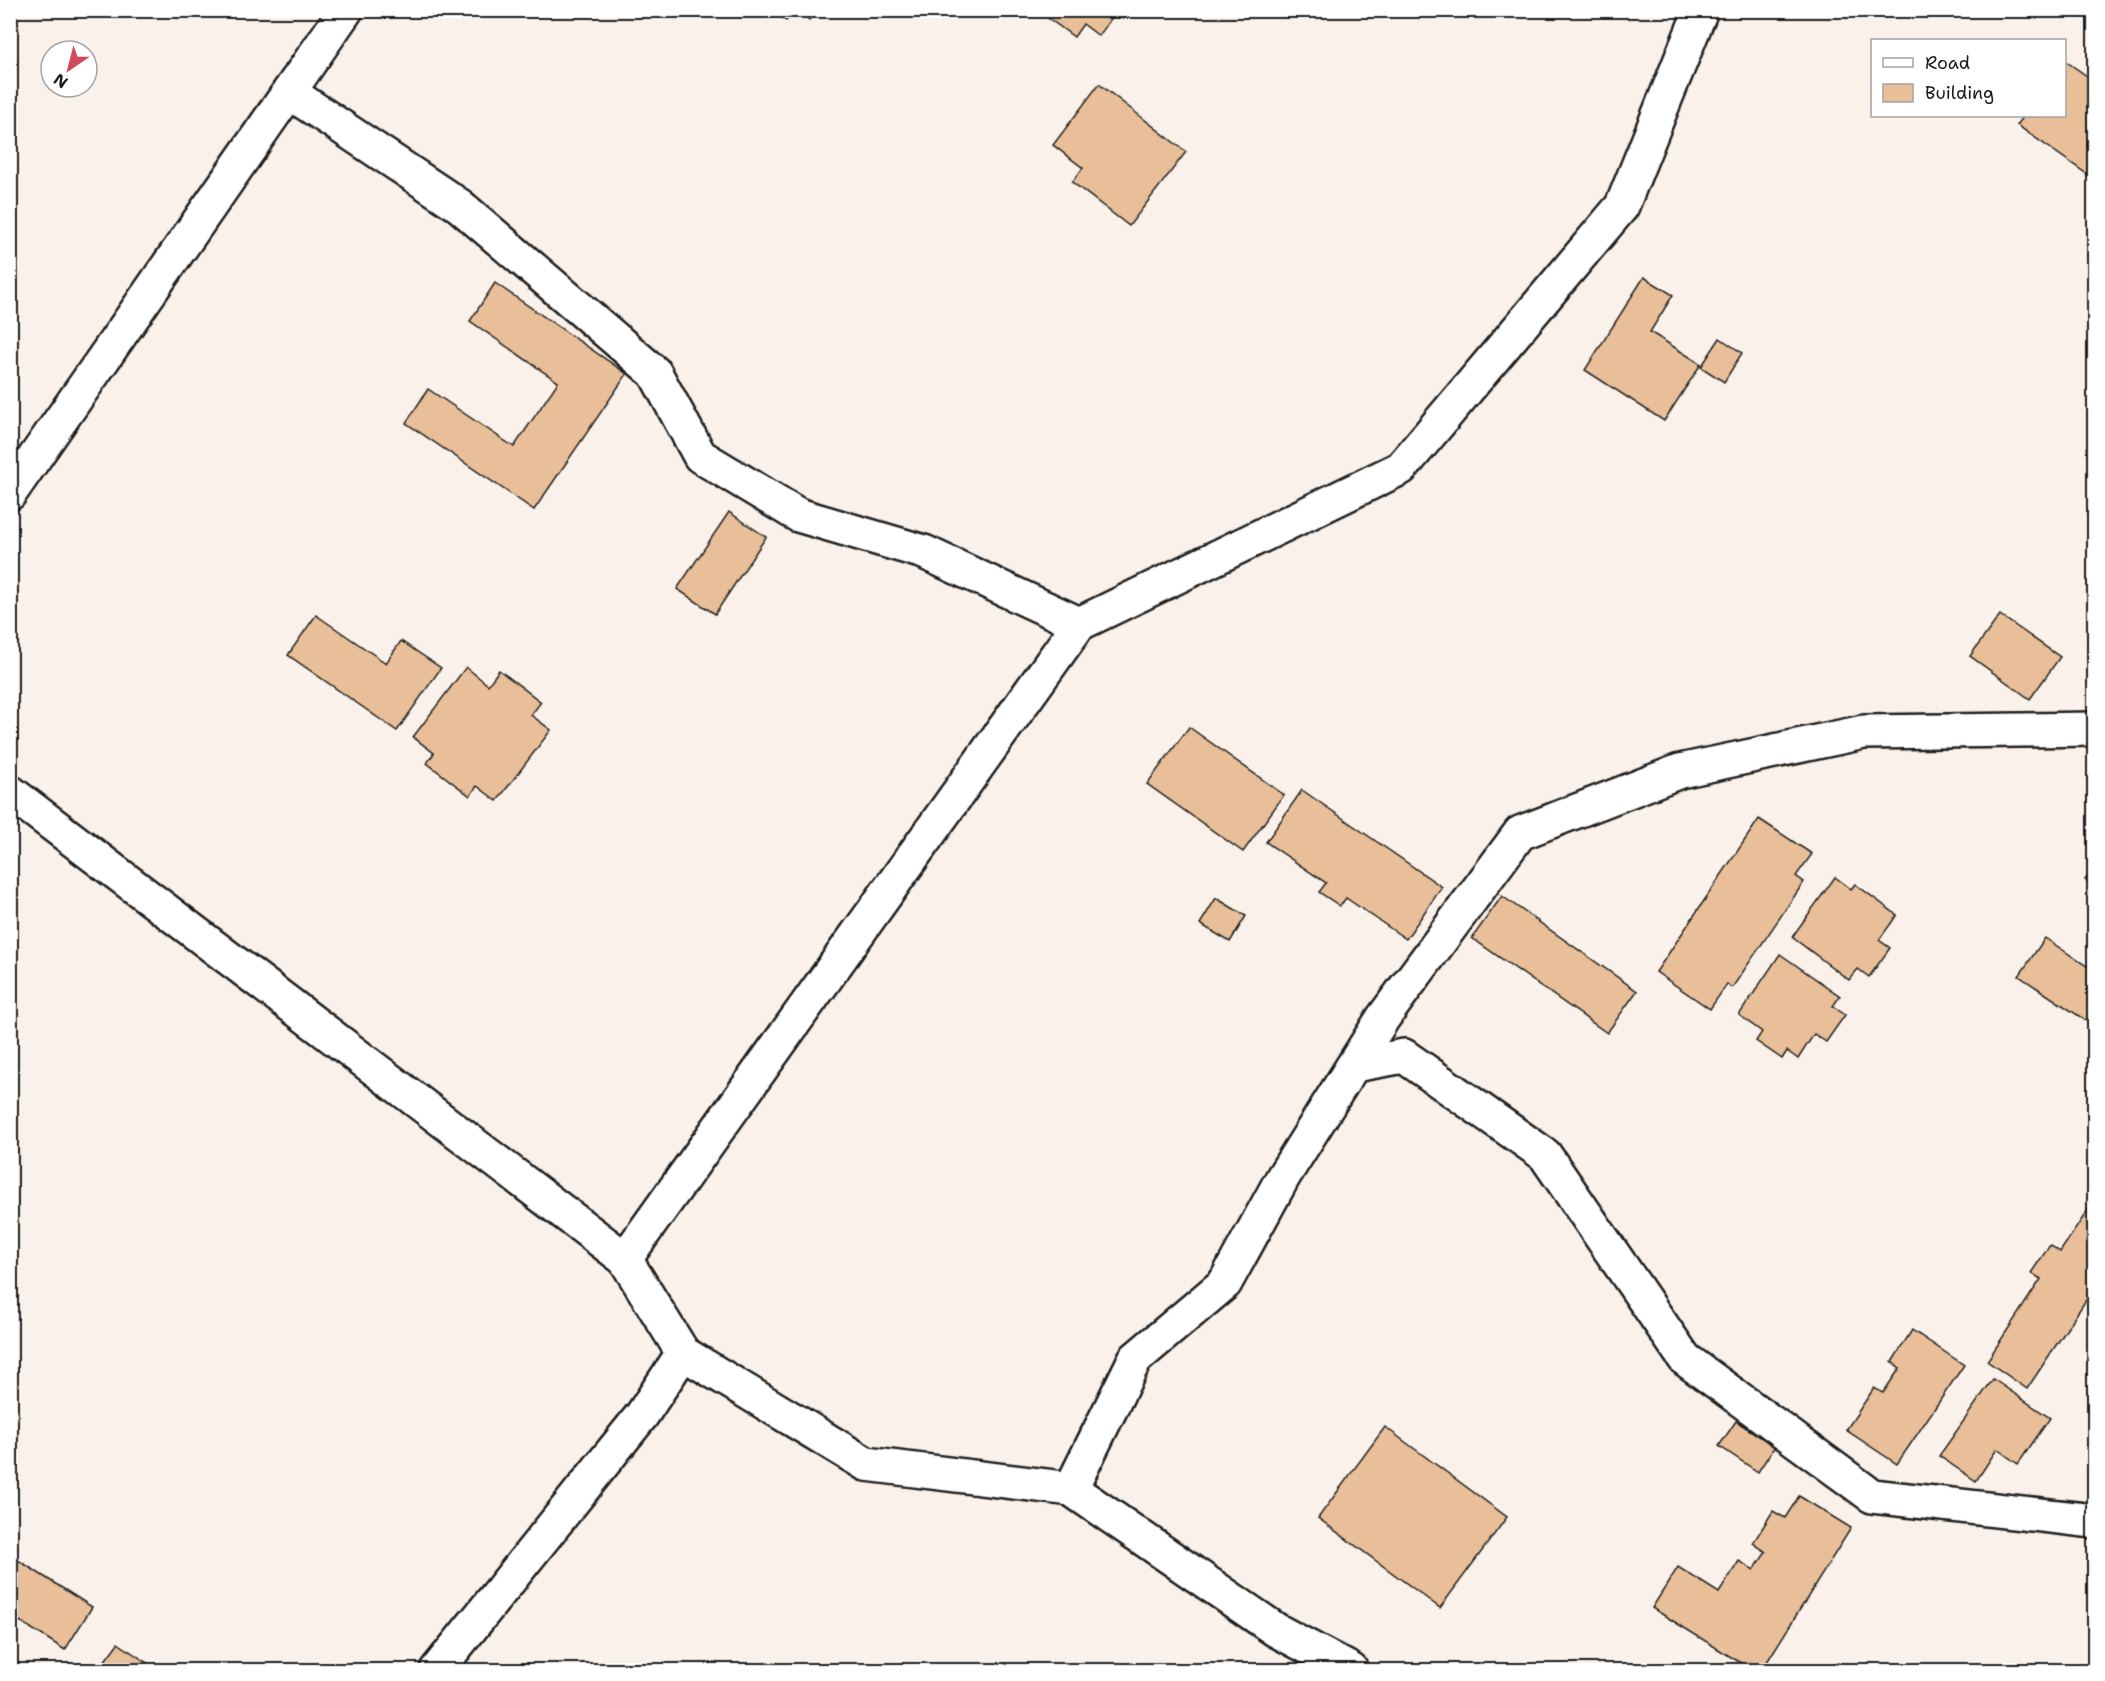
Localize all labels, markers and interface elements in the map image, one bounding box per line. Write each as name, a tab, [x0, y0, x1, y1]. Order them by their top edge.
north arrow	[39, 39, 99, 99]
legend	[1871, 39, 2066, 117]
text: Road	[1925, 51, 1970, 75]
text: N	[49, 69, 72, 93]
text: Building	[1925, 81, 1994, 105]

